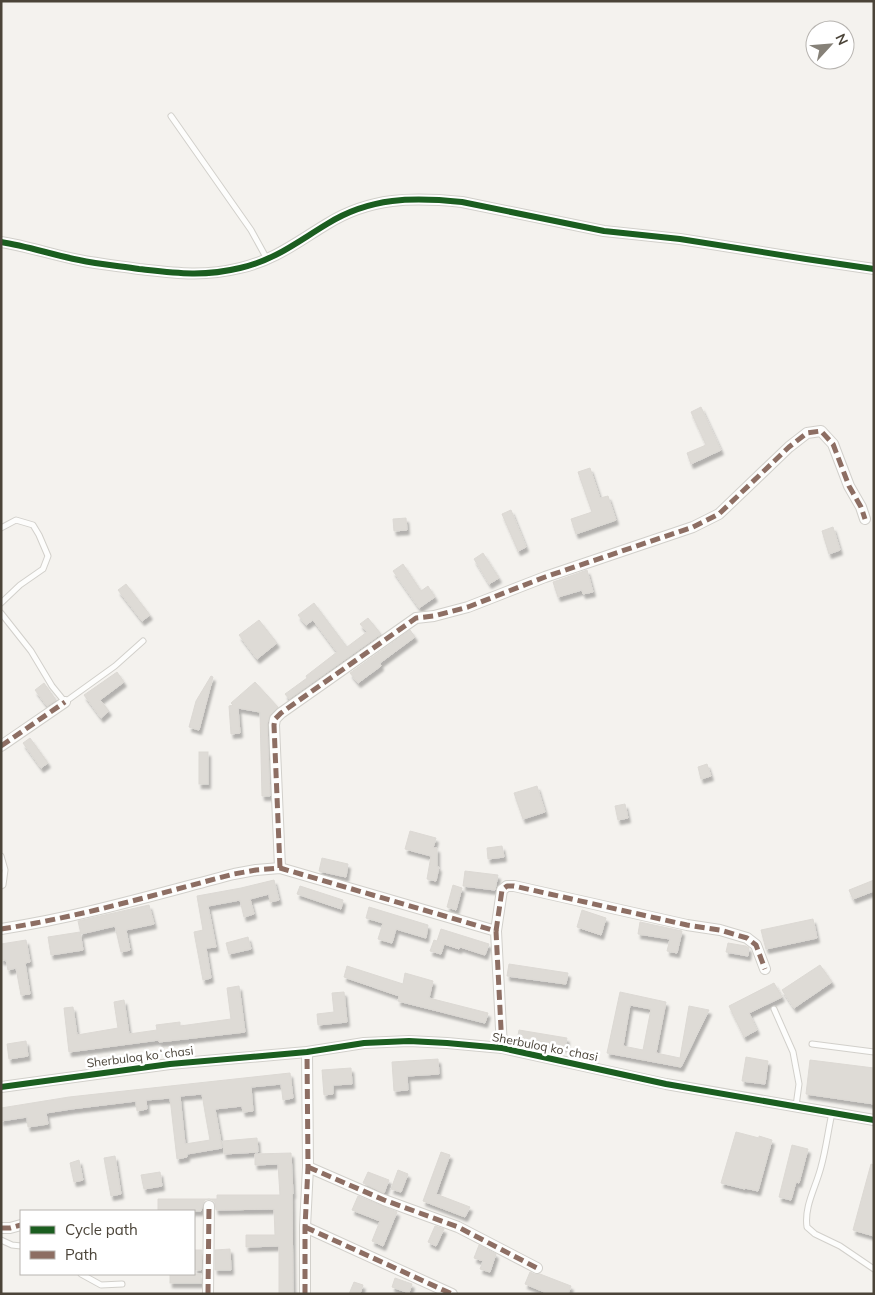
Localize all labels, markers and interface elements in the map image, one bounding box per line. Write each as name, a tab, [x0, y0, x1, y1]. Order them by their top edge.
north arrow	[805, 20, 855, 70]
text: N	[831, 31, 852, 48]
street label: Sherbuloq koʻchasi	[491, 1029, 599, 1064]
street label: Sherbuloq koʻchasi	[86, 1042, 194, 1070]
legend	[20, 1210, 195, 1275]
text: Cycle path	[65, 1220, 138, 1239]
text: Path	[65, 1245, 97, 1264]

